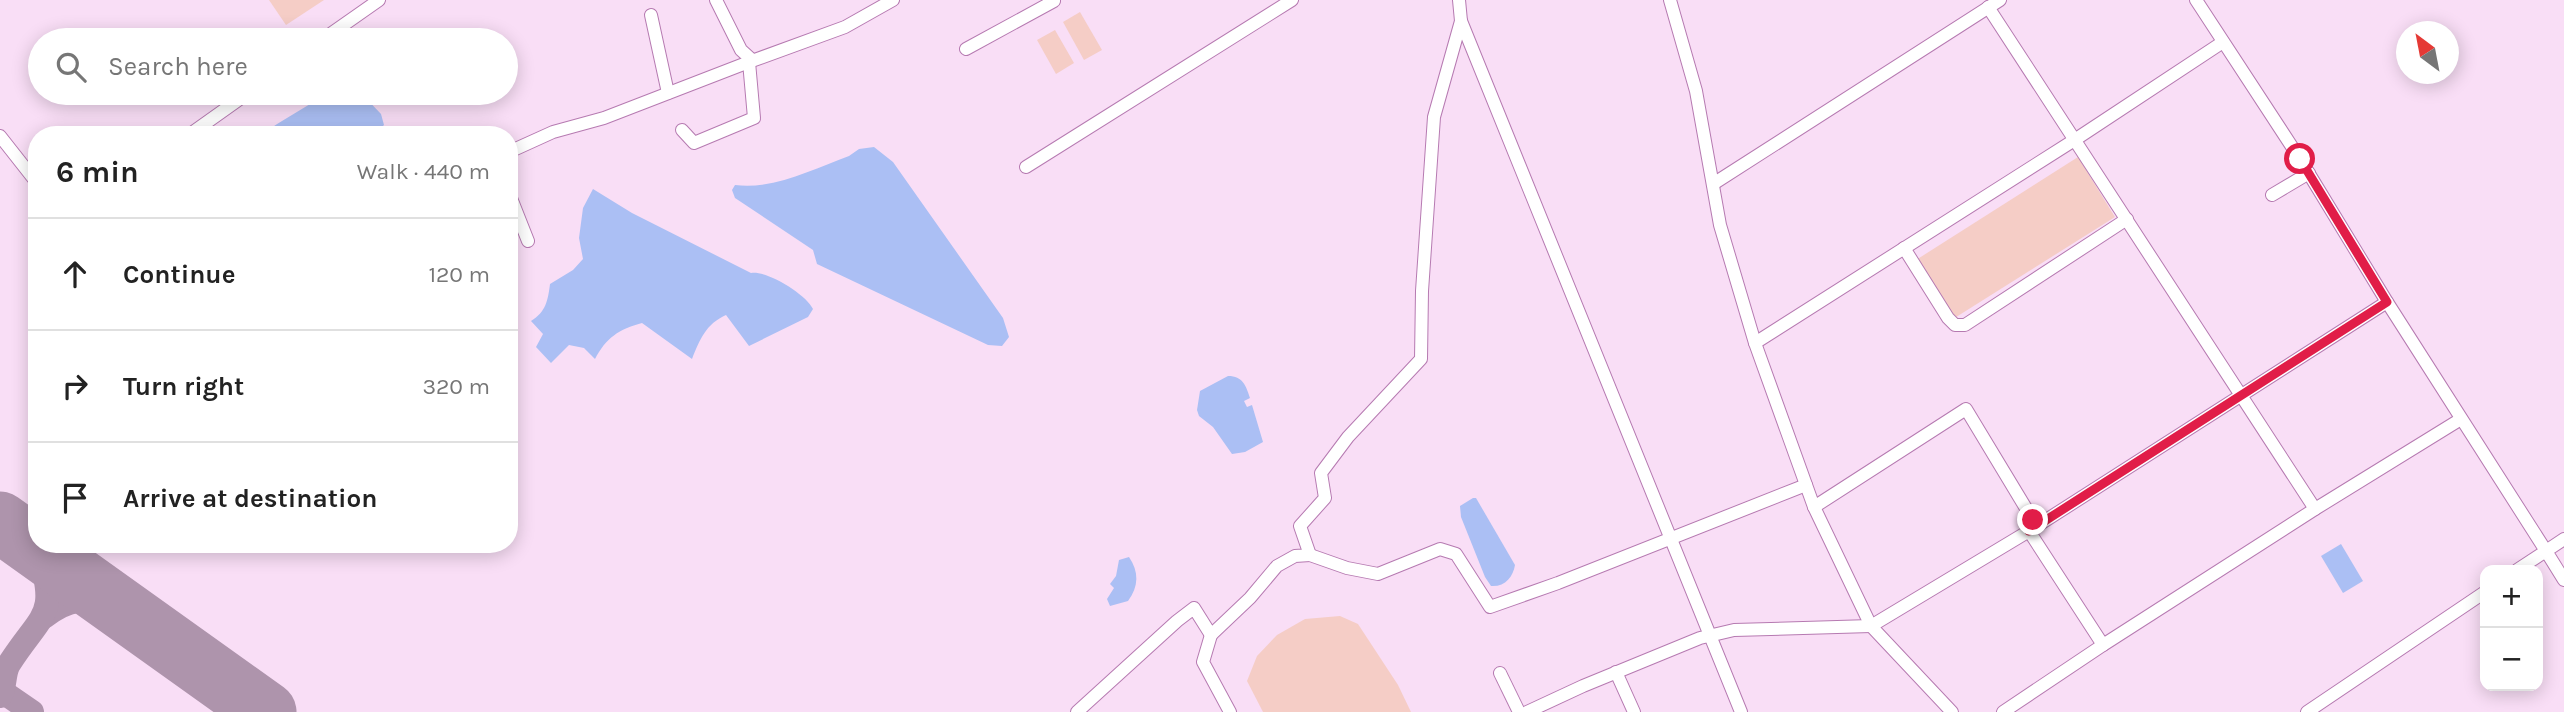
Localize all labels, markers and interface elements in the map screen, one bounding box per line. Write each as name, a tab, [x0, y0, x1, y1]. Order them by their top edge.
north arrow	[2396, 21, 2459, 84]
search box	[28, 28, 518, 105]
icon: search	[52, 48, 90, 86]
text: Search here	[108, 51, 248, 82]
route start	[2284, 143, 2315, 174]
text: 6 min	[56, 154, 139, 190]
text: Walk · 440 m	[357, 158, 490, 185]
icon: ahead	[56, 255, 94, 293]
text: Continue	[123, 259, 235, 290]
text: 120 m	[428, 261, 490, 288]
icon: right	[56, 367, 94, 405]
text: Turn right	[123, 371, 244, 402]
text: 320 m	[422, 373, 490, 400]
icon: arrive	[56, 479, 94, 517]
text: Arrive at destination	[123, 483, 377, 514]
route end	[2017, 504, 2048, 535]
map controls	[2480, 565, 2543, 691]
button: +	[2480, 565, 2543, 628]
button: −	[2480, 628, 2543, 691]

